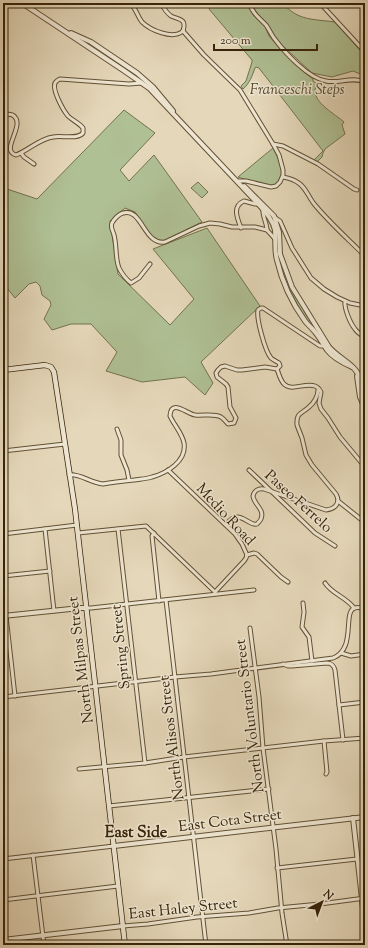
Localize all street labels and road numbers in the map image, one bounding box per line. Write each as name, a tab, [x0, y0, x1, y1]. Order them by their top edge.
street label: Paseo Ferrelo	[259, 466, 337, 538]
street label: Medio Road	[191, 479, 260, 551]
street label: North Milpas Street	[63, 595, 100, 725]
street label: Spring Street	[107, 603, 136, 690]
street label: North Voluntario Street	[231, 638, 270, 794]
street label: North Alisos Street	[154, 674, 191, 801]
street label: East Cota Street	[177, 805, 283, 838]
street label: East Haley Street	[128, 893, 239, 926]

